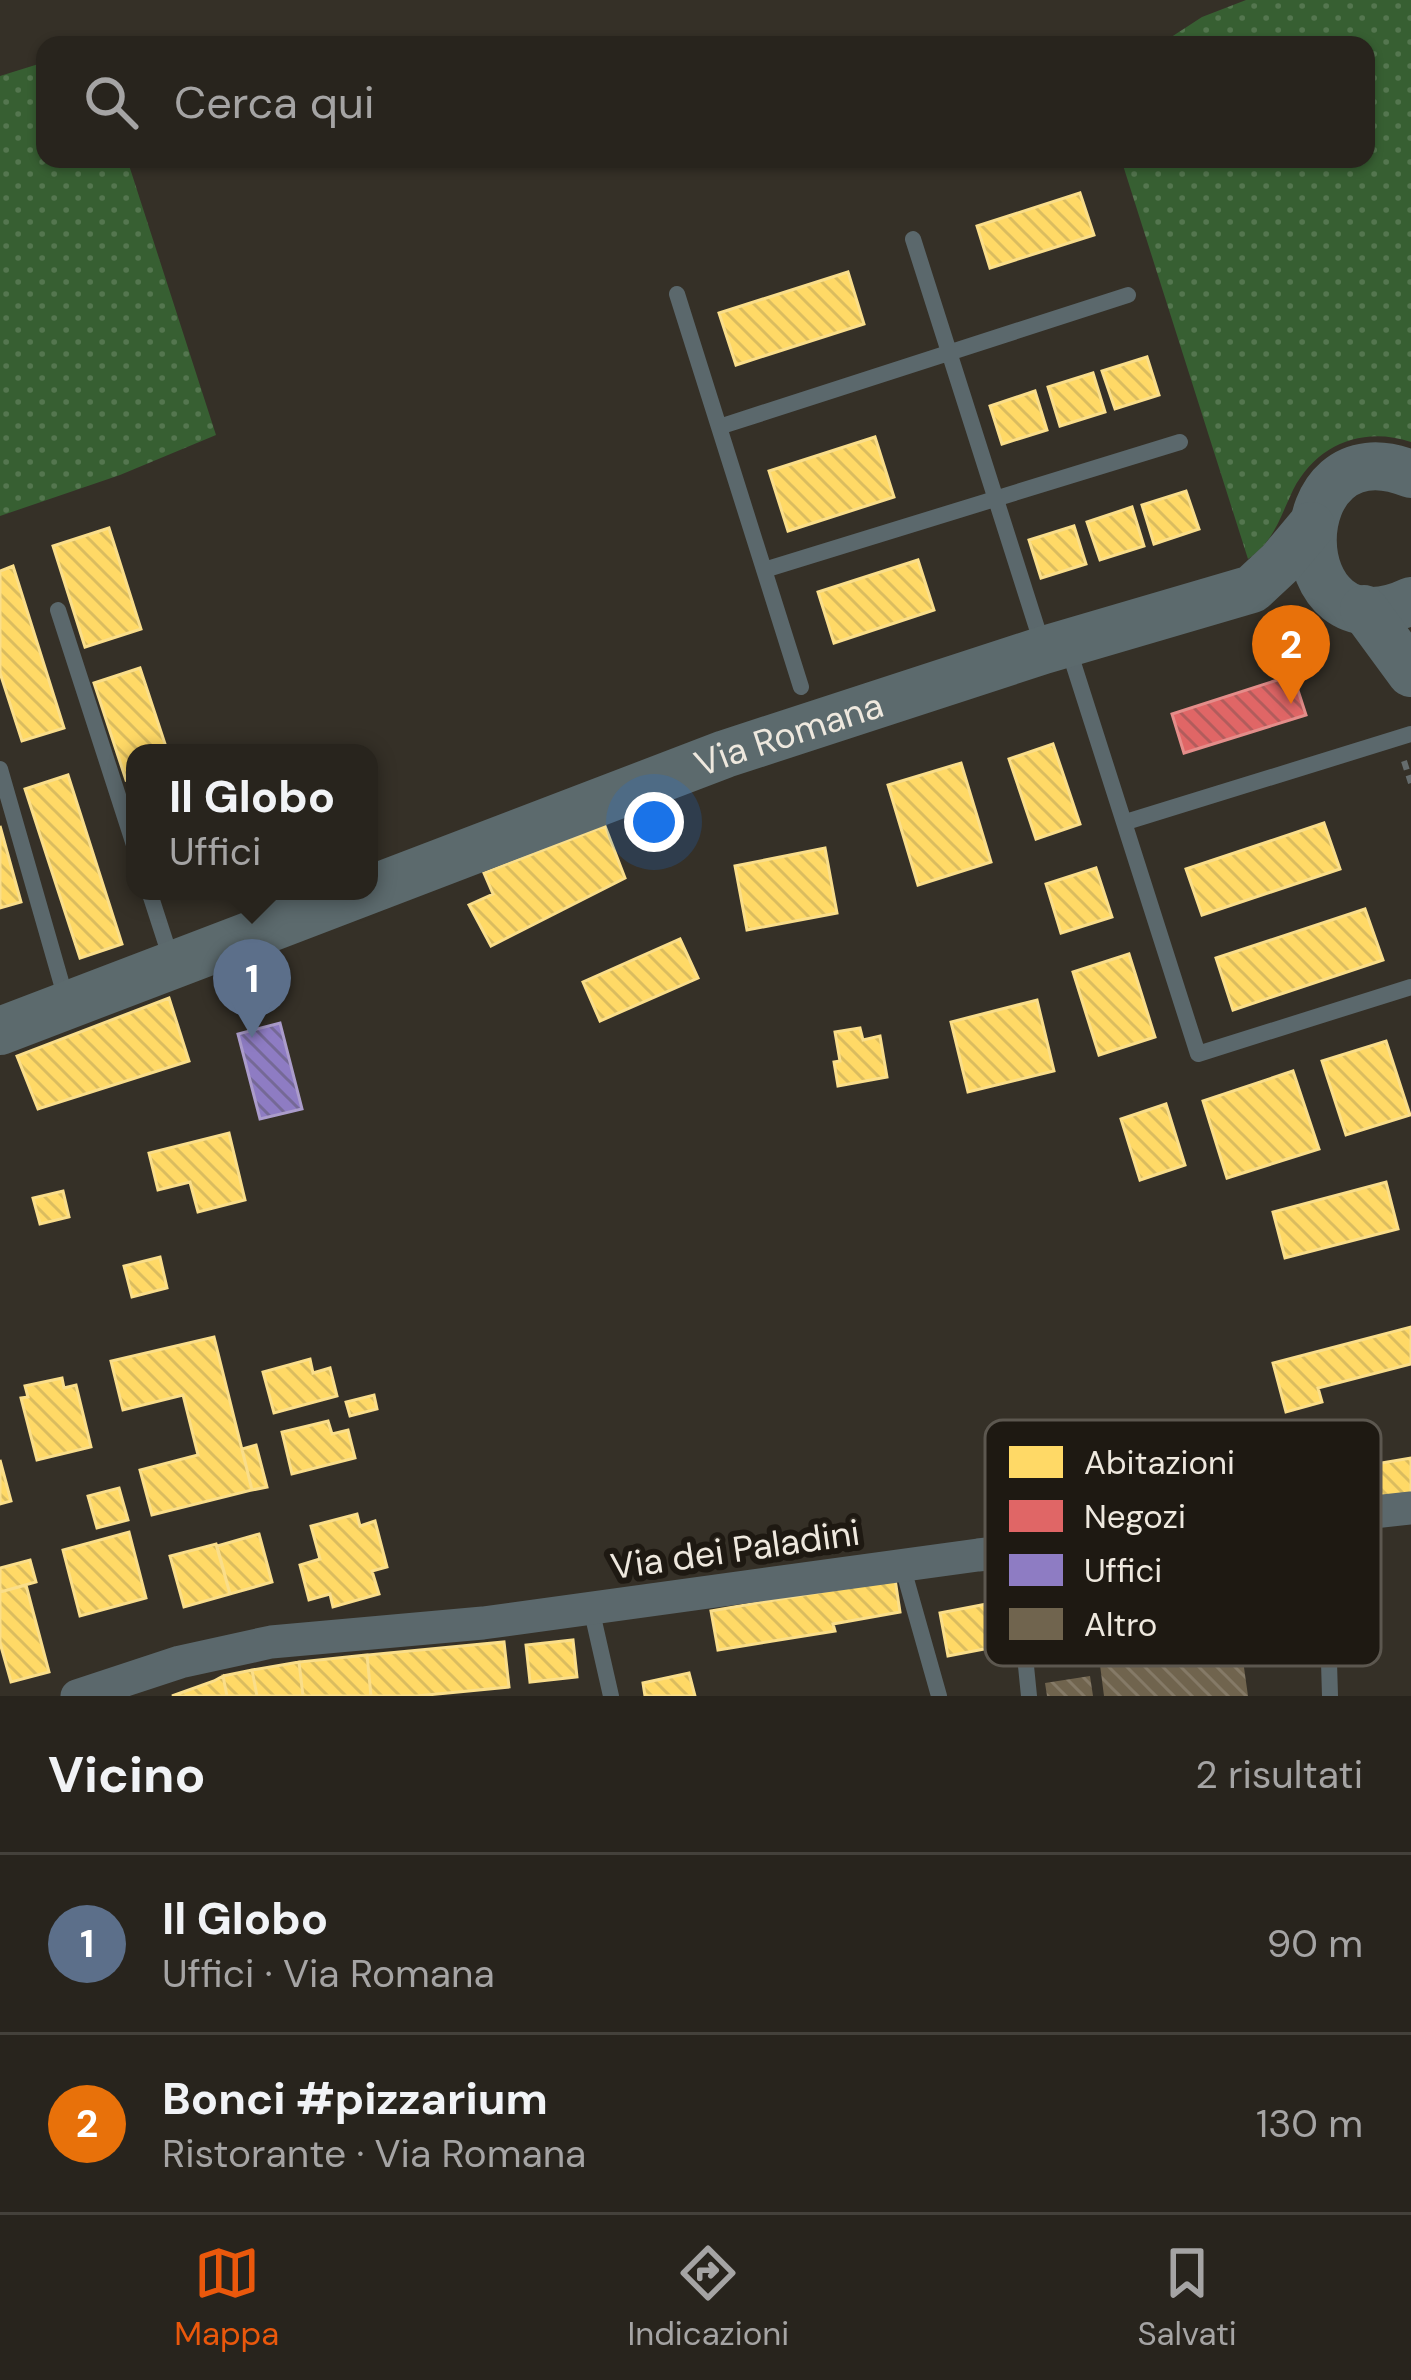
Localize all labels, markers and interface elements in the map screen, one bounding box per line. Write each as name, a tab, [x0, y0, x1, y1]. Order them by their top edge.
search box	[36, 36, 1375, 168]
icon: search	[78, 69, 144, 135]
text: Cerca qui	[174, 73, 375, 132]
pin: 2	[1252, 605, 1330, 704]
street label: Via Romana	[688, 681, 889, 787]
popup	[126, 744, 378, 900]
text: Il Globo	[169, 767, 335, 826]
your location	[624, 792, 684, 852]
text: Uffici	[169, 826, 261, 877]
pin: 1	[213, 939, 291, 1038]
legend	[985, 1420, 1381, 1666]
text: Abitazioni	[1084, 1441, 1235, 1484]
text: Negozi	[1084, 1495, 1186, 1538]
street label: Via dei Paladini	[608, 1509, 863, 1590]
text: Uffici	[1084, 1549, 1162, 1592]
text: Altro	[1084, 1603, 1157, 1646]
text: Vicino	[48, 1741, 206, 1808]
text: 2 risultati	[1195, 1749, 1363, 1800]
text: Il Globo	[162, 1889, 328, 1948]
text: 1	[80, 1918, 94, 1969]
text: 90 m	[1267, 1918, 1363, 1969]
text: Uffici · Via Romana	[162, 1948, 495, 1999]
text: Bonci #pizzarium	[162, 2069, 548, 2128]
text: 2	[76, 2098, 98, 2149]
text: 130 m	[1256, 2098, 1363, 2149]
text: Ristorante · Via Romana	[162, 2128, 586, 2179]
tab: Mappa	[174, 2240, 279, 2355]
tab: Indicazioni	[628, 2240, 789, 2355]
tab: Salvati	[1137, 2240, 1237, 2355]

